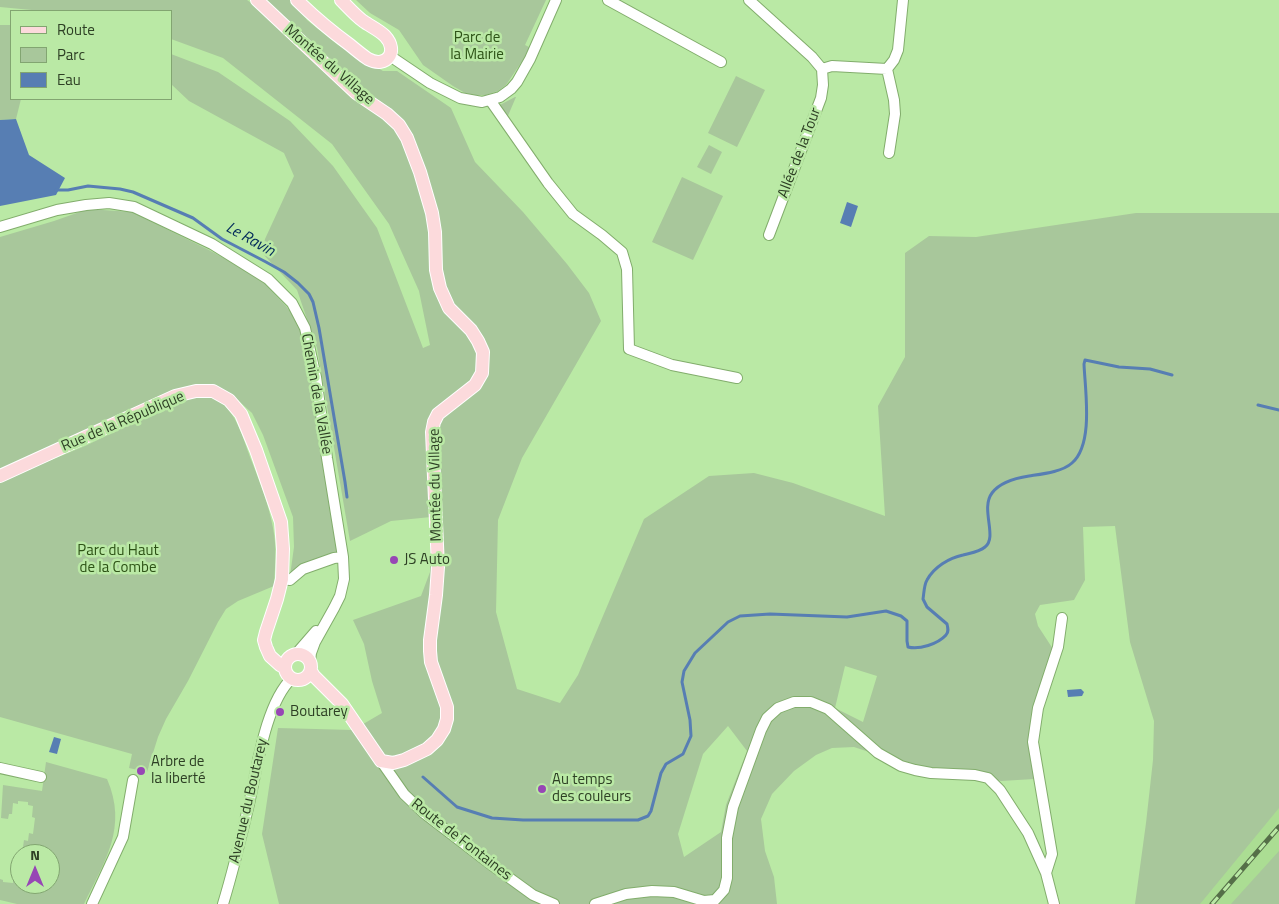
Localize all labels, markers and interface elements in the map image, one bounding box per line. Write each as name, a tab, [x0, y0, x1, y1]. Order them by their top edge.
legend	[10, 10, 172, 100]
text: Route	[57, 18, 95, 41]
street label: Montée du Village	[280, 21, 378, 109]
park label: Parc de la Mairie	[450, 29, 504, 64]
text: Parc	[57, 43, 85, 66]
text: Eau	[57, 68, 81, 91]
street label: Allée de la Tour	[775, 105, 825, 201]
water label: Le Ravin	[222, 219, 278, 261]
street label: Chemin de la Vallée	[297, 332, 335, 456]
street label: Rue de la République	[59, 388, 187, 456]
street label: Montée du Village	[426, 428, 446, 542]
park label: Parc du Haut de la Combe	[77, 542, 159, 577]
place label: JS Auto	[404, 551, 450, 569]
marker: JS Auto	[388, 554, 400, 566]
place label: Boutarey	[290, 703, 348, 721]
marker: Boutarey	[274, 706, 286, 718]
street label: Avenue du Boutarey	[226, 737, 272, 865]
place label: Arbre de la liberté	[151, 753, 206, 788]
marker: Arbre de la liberté	[135, 765, 147, 777]
place label: Au temps des couleurs	[552, 771, 631, 806]
marker: Au temps des couleurs	[536, 783, 548, 795]
street label: Route de Fontaines	[407, 795, 515, 885]
north arrow	[10, 844, 60, 894]
text: N	[30, 844, 40, 865]

